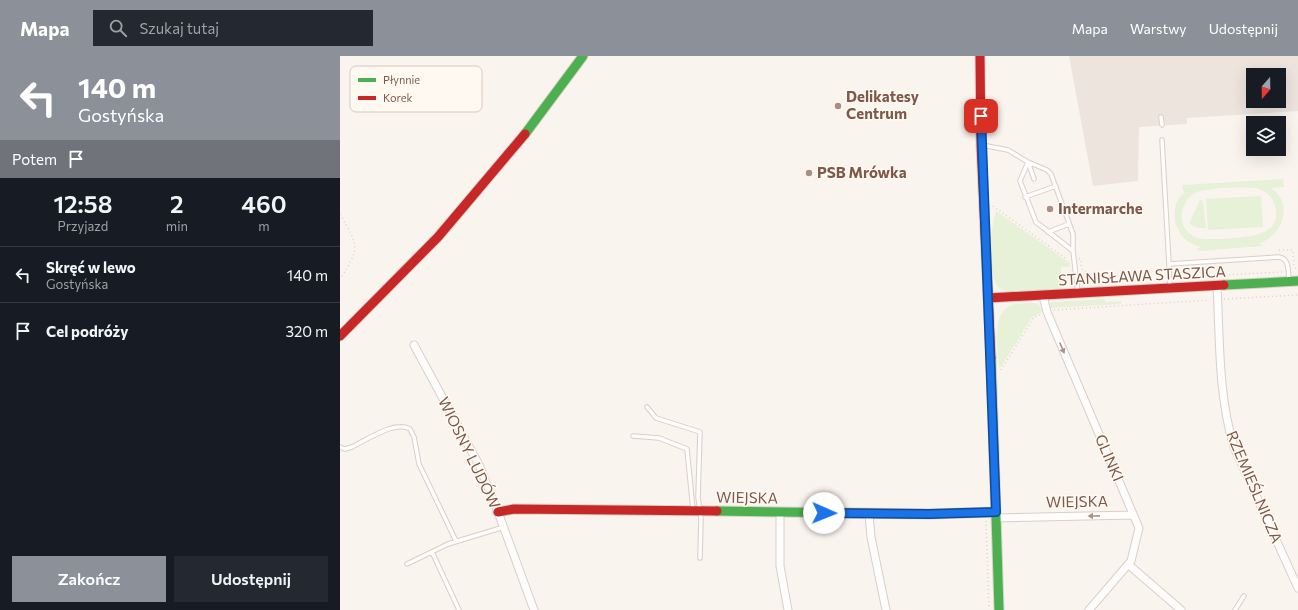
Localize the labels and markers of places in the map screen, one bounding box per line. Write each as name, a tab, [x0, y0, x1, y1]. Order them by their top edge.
place label: Delikatesy Centrum	[846, 87, 920, 122]
pin	[964, 99, 998, 133]
marker: Delikatesy Centrum	[833, 101, 843, 111]
place label: PSB Mrówka	[817, 163, 907, 181]
marker: PSB Mrówka	[804, 168, 814, 178]
place label: Intermarche	[1058, 199, 1143, 217]
marker: Intermarche	[1045, 204, 1055, 214]

